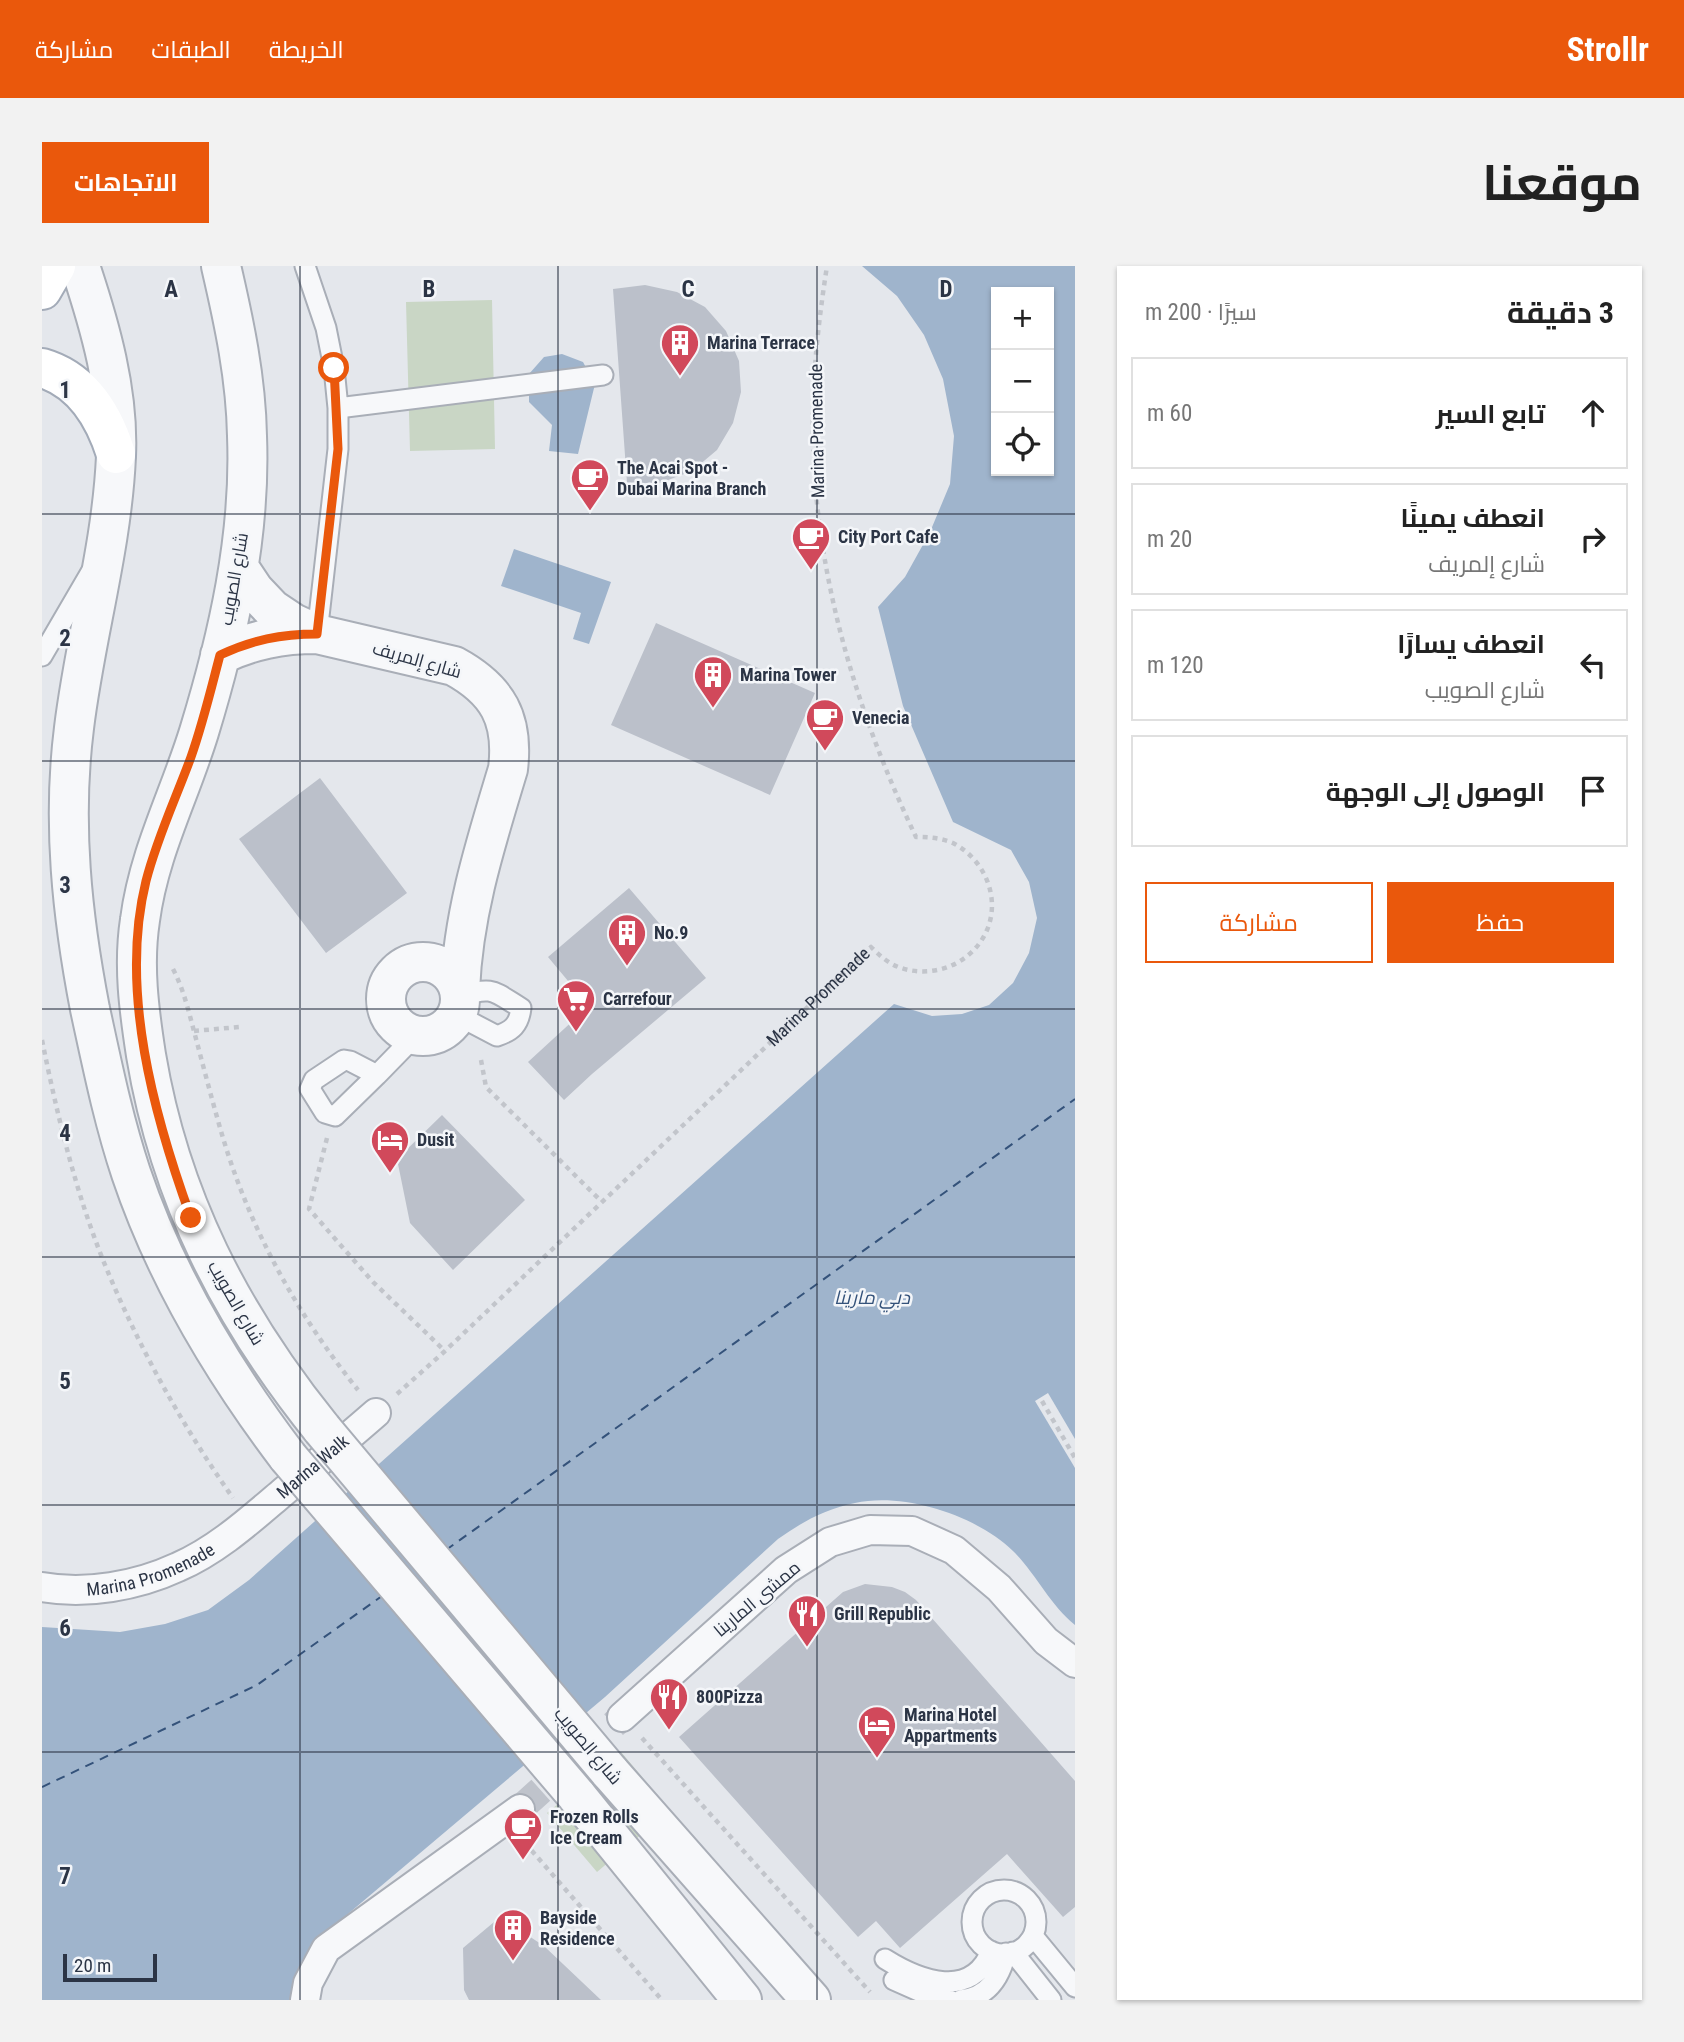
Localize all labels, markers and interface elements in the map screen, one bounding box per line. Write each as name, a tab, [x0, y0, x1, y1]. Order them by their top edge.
text: Strollr	[1567, 30, 1649, 69]
text: مشاركة	[35, 36, 113, 64]
text: الطبقات	[151, 36, 231, 64]
text: الخريطة	[269, 36, 344, 64]
button: الاتجاهات	[42, 142, 209, 223]
text: موقعنا	[1482, 155, 1642, 212]
text: A	[164, 276, 178, 303]
text: B	[423, 276, 435, 303]
text: C	[681, 276, 695, 303]
text: D	[940, 276, 953, 303]
map controls	[991, 287, 1054, 476]
button: +	[991, 287, 1054, 350]
text: 3 دقيقة	[1507, 295, 1614, 330]
text: سيرًا · 200 m	[1145, 299, 1257, 326]
building icon: Marina Terrace	[659, 322, 701, 377]
place label: Marina Terrace	[707, 332, 816, 353]
button: −	[991, 350, 1054, 413]
route start	[318, 352, 349, 383]
street label: Marina Promenade	[805, 364, 828, 498]
text: 1	[59, 377, 71, 404]
icon: ahead	[1574, 394, 1612, 432]
text: تابع السير	[1436, 399, 1545, 429]
text: 60 m	[1147, 400, 1192, 427]
button: locate	[991, 413, 1054, 476]
cafe icon: The Acai Spot - Dubai Marina Branch	[569, 457, 611, 512]
place label: The Acai Spot - Dubai Marina Branch	[617, 457, 766, 499]
text: انعطف يمينًا	[1400, 503, 1545, 533]
cafe icon: City Port Cafe	[790, 516, 832, 571]
icon: right	[1574, 520, 1612, 558]
place label: City Port Cafe	[838, 526, 939, 547]
text: 20 m	[1147, 526, 1192, 553]
street label: شارع الصويب	[215, 531, 254, 627]
text: شارع إلمريف	[1428, 551, 1545, 578]
text: 2	[59, 625, 71, 652]
text: انعطف يسارًا	[1397, 629, 1545, 659]
street label: شارع إلمريف	[370, 637, 464, 684]
icon: left	[1574, 646, 1612, 684]
text: 120 m	[1147, 652, 1204, 679]
building icon: Marina Tower	[692, 654, 734, 709]
place label: Marina Tower	[740, 664, 837, 685]
text: شارع الصويب	[1425, 677, 1545, 704]
cafe icon: Venecia	[804, 697, 846, 752]
place label: Venecia	[852, 707, 909, 728]
icon: arrive	[1574, 772, 1612, 810]
text: الوصول إلى الوجهة	[1326, 777, 1545, 807]
text: 3	[59, 872, 71, 899]
button: مشاركة	[1145, 882, 1373, 963]
button: حفظ	[1387, 882, 1614, 963]
building icon: No.9	[606, 912, 648, 967]
place label: No.9	[654, 922, 688, 943]
street label: Marina Promenade	[762, 943, 874, 1050]
supermarket icon: Carrefour	[555, 978, 597, 1033]
place label: Carrefour	[603, 988, 672, 1009]
hotel icon: Dusit	[369, 1119, 411, 1174]
text: 4	[59, 1120, 71, 1147]
place label: Dusit	[417, 1129, 455, 1150]
route end	[175, 1202, 206, 1233]
street label: شارع الصويب	[202, 1257, 269, 1350]
water label: دبي مارينا	[834, 1286, 911, 1313]
text: 5	[59, 1368, 71, 1395]
street label: Marina Walk	[272, 1430, 353, 1503]
street label: Marina Promenade	[86, 1539, 218, 1600]
street label: ممشى المارينا	[709, 1556, 805, 1642]
restaurant icon: Grill Republic	[786, 1593, 828, 1648]
place label: Grill Republic	[834, 1603, 931, 1624]
text: 6	[59, 1615, 71, 1642]
restaurant icon: 800Pizza	[648, 1676, 690, 1731]
place label: 800Pizza	[696, 1686, 763, 1707]
street label: شارع الصويب	[549, 1703, 627, 1790]
hotel icon: Marina Hotel Appartments	[856, 1704, 898, 1759]
place label: Marina Hotel Appartments	[904, 1704, 997, 1746]
cafe icon: Frozen Rolls Ice Cream	[502, 1806, 544, 1861]
place label: Frozen Rolls Ice Cream	[550, 1806, 639, 1848]
text: 7	[59, 1863, 71, 1890]
building icon: Bayside Residence	[492, 1907, 534, 1962]
place label: Bayside Residence	[540, 1907, 615, 1949]
scale bar	[63, 1951, 158, 1983]
text: 20 m	[74, 1954, 111, 1977]

